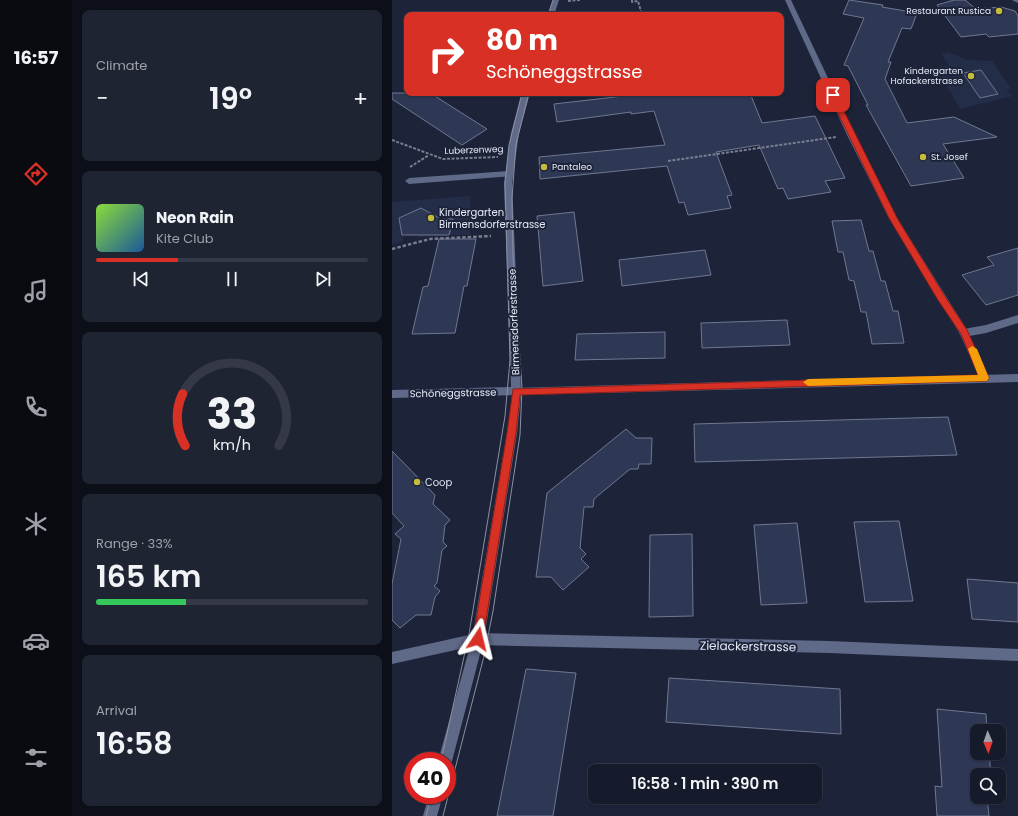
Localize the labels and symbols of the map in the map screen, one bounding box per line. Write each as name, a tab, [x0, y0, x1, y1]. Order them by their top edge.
place label: Restaurant Rustica	[906, 5, 991, 17]
marker: Restaurant Rustica	[994, 6, 1004, 16]
place label: Kindergarten Hofackerstrasse	[891, 65, 963, 87]
marker: Kindergarten Hofackerstrasse	[966, 71, 976, 81]
pin	[816, 78, 850, 112]
street label: Luberzenweg	[444, 143, 504, 157]
place label: St. Josef	[931, 151, 968, 163]
marker: St. Josef	[918, 152, 928, 162]
place label: Pantaleo	[552, 161, 592, 173]
marker: Pantaleo	[539, 162, 549, 172]
place label: Kindergarten Birmensdorferstrasse	[439, 205, 546, 232]
marker: Kindergarten Birmensdorferstrasse	[426, 213, 436, 223]
street label: Birmensdorferstrasse	[505, 268, 523, 376]
street label: Schöneggstrasse	[409, 385, 497, 401]
place label: Coop	[425, 475, 453, 490]
marker: Coop	[412, 477, 422, 487]
position arrow	[457, 618, 499, 660]
street label: Zielackerstrasse	[700, 637, 796, 655]
north arrow	[970, 724, 1006, 760]
speed limit sign: 40	[404, 752, 456, 804]

